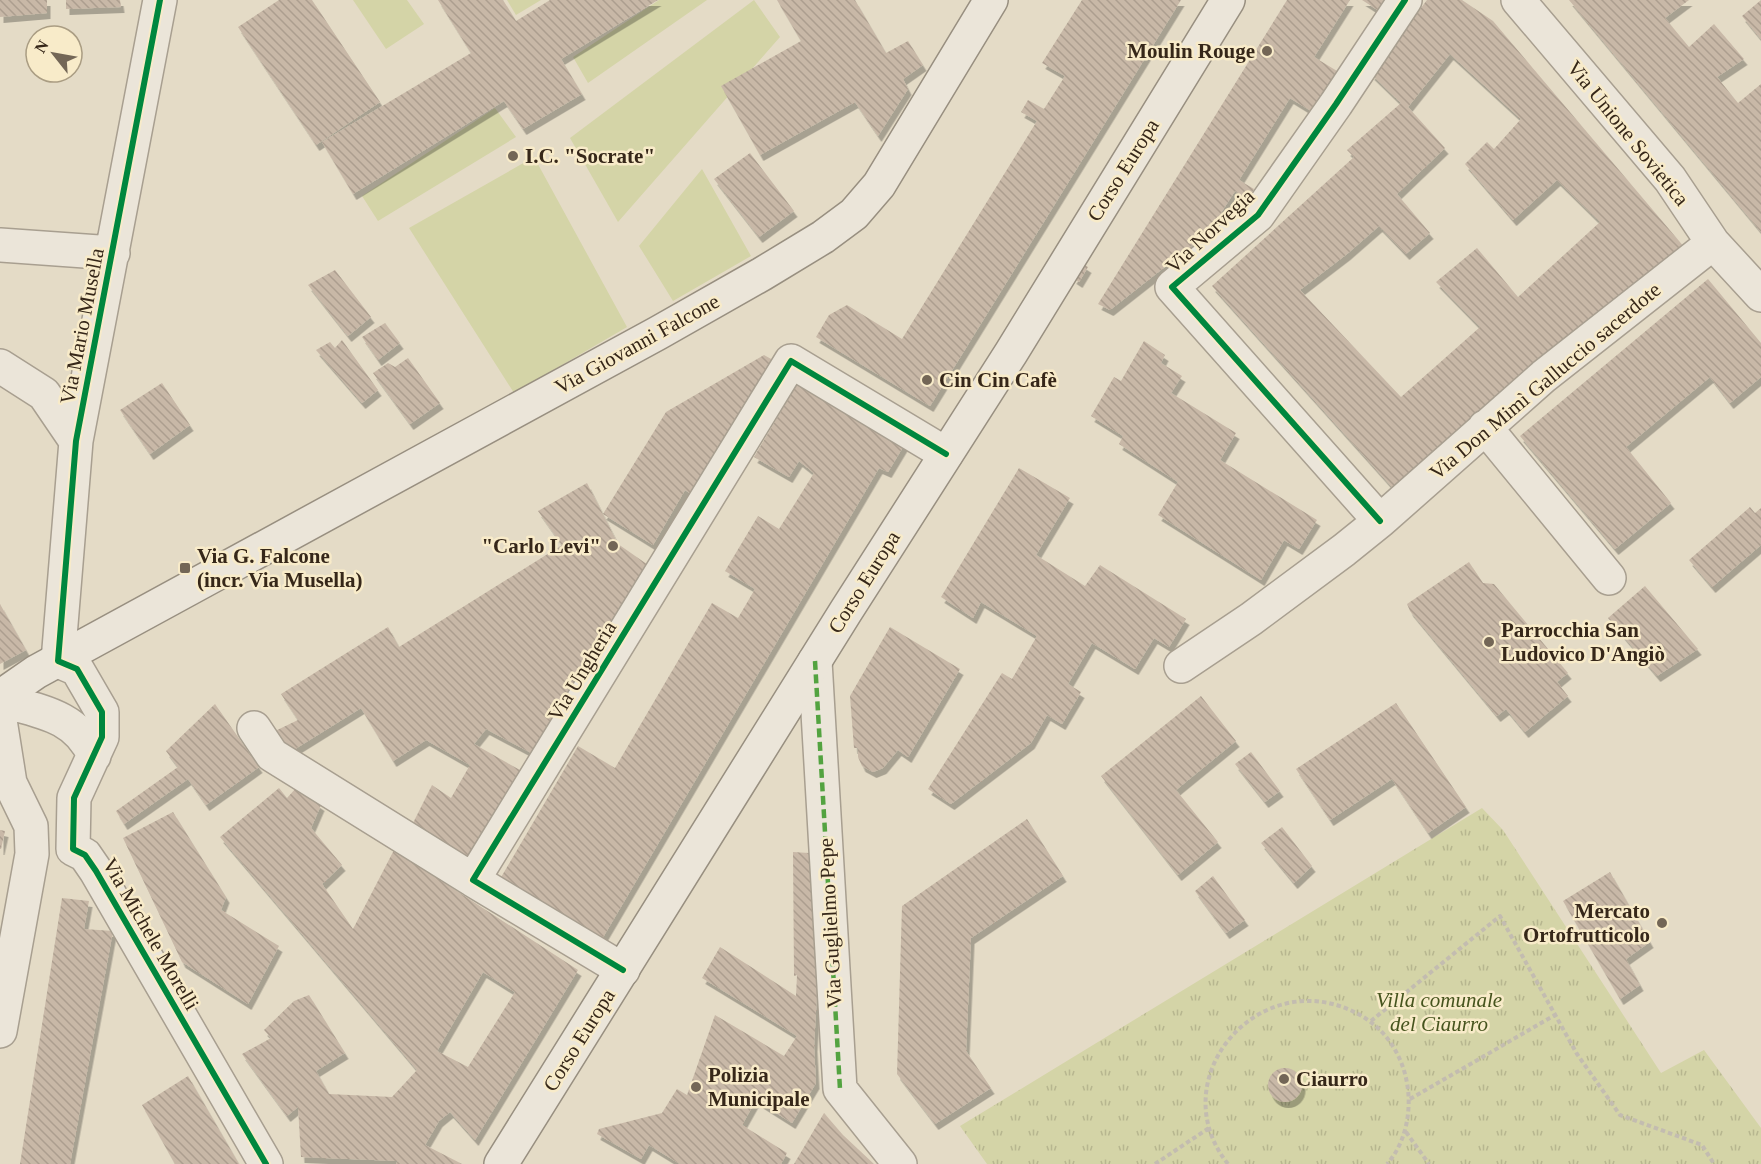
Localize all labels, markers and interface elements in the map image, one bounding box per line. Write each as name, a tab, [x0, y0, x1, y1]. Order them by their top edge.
north arrow	[24, 24, 84, 84]
text: N	[31, 37, 52, 56]
place label: Moulin Rouge	[1127, 39, 1255, 63]
marker: Moulin Rouge	[1260, 44, 1274, 58]
street label: Via Unione Sovietica	[1562, 56, 1694, 211]
street label: Corso Europa	[1082, 114, 1164, 226]
place label: I.C. "Socrate"	[525, 144, 655, 168]
marker: I.C. "Socrate"	[506, 149, 520, 163]
street label: Via Norvegia	[1161, 183, 1260, 278]
street label: Via Mario Musella	[55, 245, 109, 406]
street label: Via Don Mimì Galluccio sacerdote	[1425, 277, 1665, 485]
street label: Via Giovanni Falcone	[551, 289, 723, 399]
place label: Cin Cin Cafè	[939, 368, 1057, 392]
marker: Cin Cin Cafè	[920, 373, 934, 387]
street label: Corso Europa	[823, 526, 905, 638]
place label: "Carlo Levi"	[481, 534, 601, 558]
marker: "Carlo Levi"	[606, 539, 620, 553]
place label: Via G. Falcone (incr. Via Musella)	[197, 544, 362, 592]
marker: Via G. Falcone (incr. Via Musella)	[178, 561, 192, 575]
street label: Via Ungheria	[543, 616, 622, 725]
place label: Parrocchia San Ludovico D'Angiò	[1501, 618, 1665, 666]
marker: Parrocchia San Ludovico D'Angiò	[1482, 635, 1496, 649]
street label: Via Guglielmo Pepe	[814, 837, 846, 1009]
street label: Via Michele Morelli	[98, 854, 204, 1014]
place label: Mercato Ortofrutticolo	[1523, 899, 1650, 947]
marker: Mercato Ortofrutticolo	[1655, 916, 1669, 930]
street label: Corso Europa	[538, 984, 620, 1096]
park label: Villa comunale del Ciaurro	[1376, 988, 1502, 1036]
place label: Polizia Municipale	[708, 1063, 810, 1111]
place label: Ciaurro	[1296, 1067, 1368, 1091]
marker: Ciaurro	[1277, 1072, 1291, 1086]
marker: Polizia Municipale	[689, 1080, 703, 1094]

